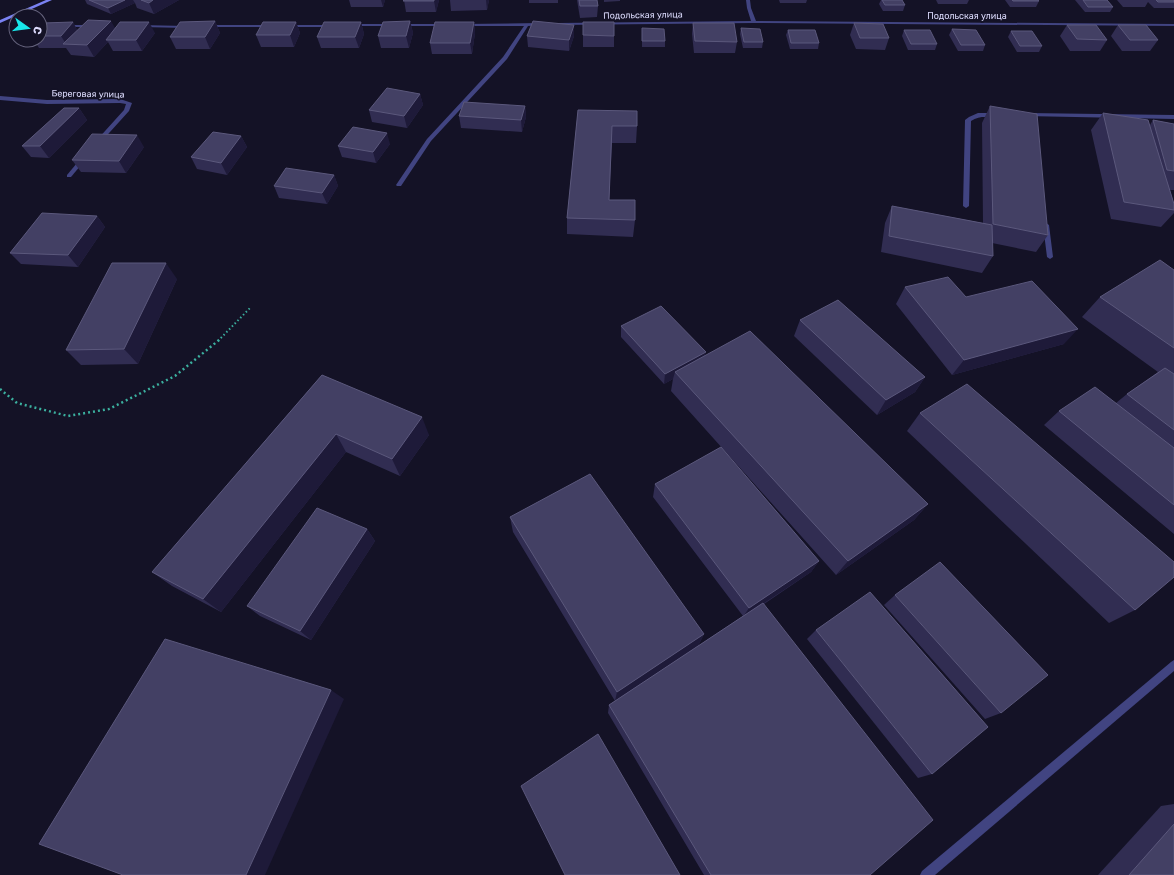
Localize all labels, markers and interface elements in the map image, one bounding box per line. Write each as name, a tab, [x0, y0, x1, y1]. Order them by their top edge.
north arrow	[8, 8, 48, 48]
street label: Подольская улица	[603, 9, 683, 21]
street label: Подольская улица	[927, 11, 1007, 21]
text: С	[30, 25, 44, 36]
street label: Береговая улица	[51, 88, 125, 100]

